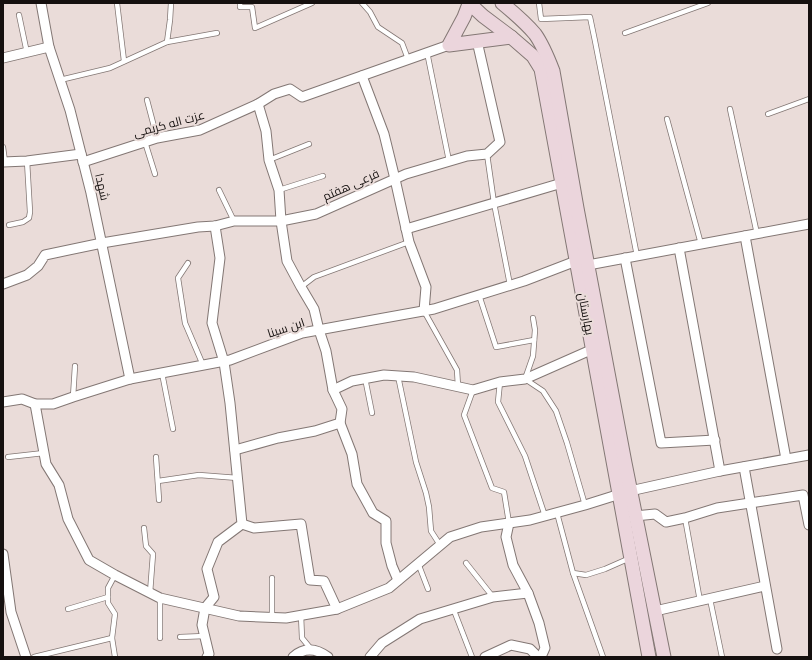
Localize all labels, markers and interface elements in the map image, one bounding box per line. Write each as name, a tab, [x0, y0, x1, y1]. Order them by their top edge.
street label: عزت اله کریمی	[131, 106, 206, 141]
street label: فرعی هفتم	[320, 164, 382, 205]
street label: شهدا	[91, 172, 114, 202]
street label: بهارستان	[574, 291, 599, 337]
street label: ابن سینا	[265, 313, 307, 342]

